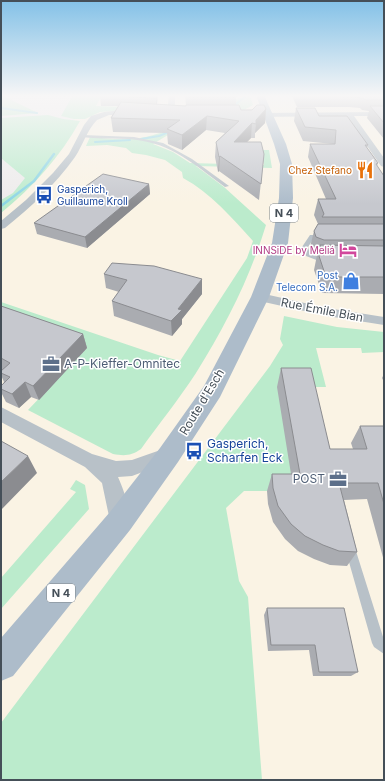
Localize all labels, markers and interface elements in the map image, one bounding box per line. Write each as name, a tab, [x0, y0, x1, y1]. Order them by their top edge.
restaurant icon: Chez Stefano	[355, 160, 375, 180]
place label: Chez Stefano	[288, 164, 352, 176]
place label: Gasperich, Guillaume Kroll	[57, 183, 128, 207]
bus stop icon: Gasperich, Guillaume Kroll	[34, 185, 54, 205]
road number: N 4	[270, 204, 298, 222]
hotel icon: INNSiDE by Meliá	[338, 240, 358, 260]
place label: INNSiDE by Meliá	[253, 244, 335, 256]
place label: Post Telecom S.A.	[276, 269, 339, 293]
shop icon: Post Telecom S.A.	[341, 271, 361, 291]
street label: Rue Émile Bian	[280, 294, 365, 325]
office icon: A-P-Kieffer-Omnitec	[41, 354, 61, 374]
place label: A-P-Kieffer-Omnitec	[64, 356, 180, 371]
street label: Route d'Esch	[176, 366, 227, 438]
place label: Gasperich, Scharfen Eck	[207, 436, 283, 465]
bus stop icon: Gasperich, Scharfen Eck	[184, 441, 204, 461]
office icon: POST	[328, 469, 348, 489]
place label: POST	[293, 471, 325, 486]
road number: N 4	[47, 584, 75, 602]

